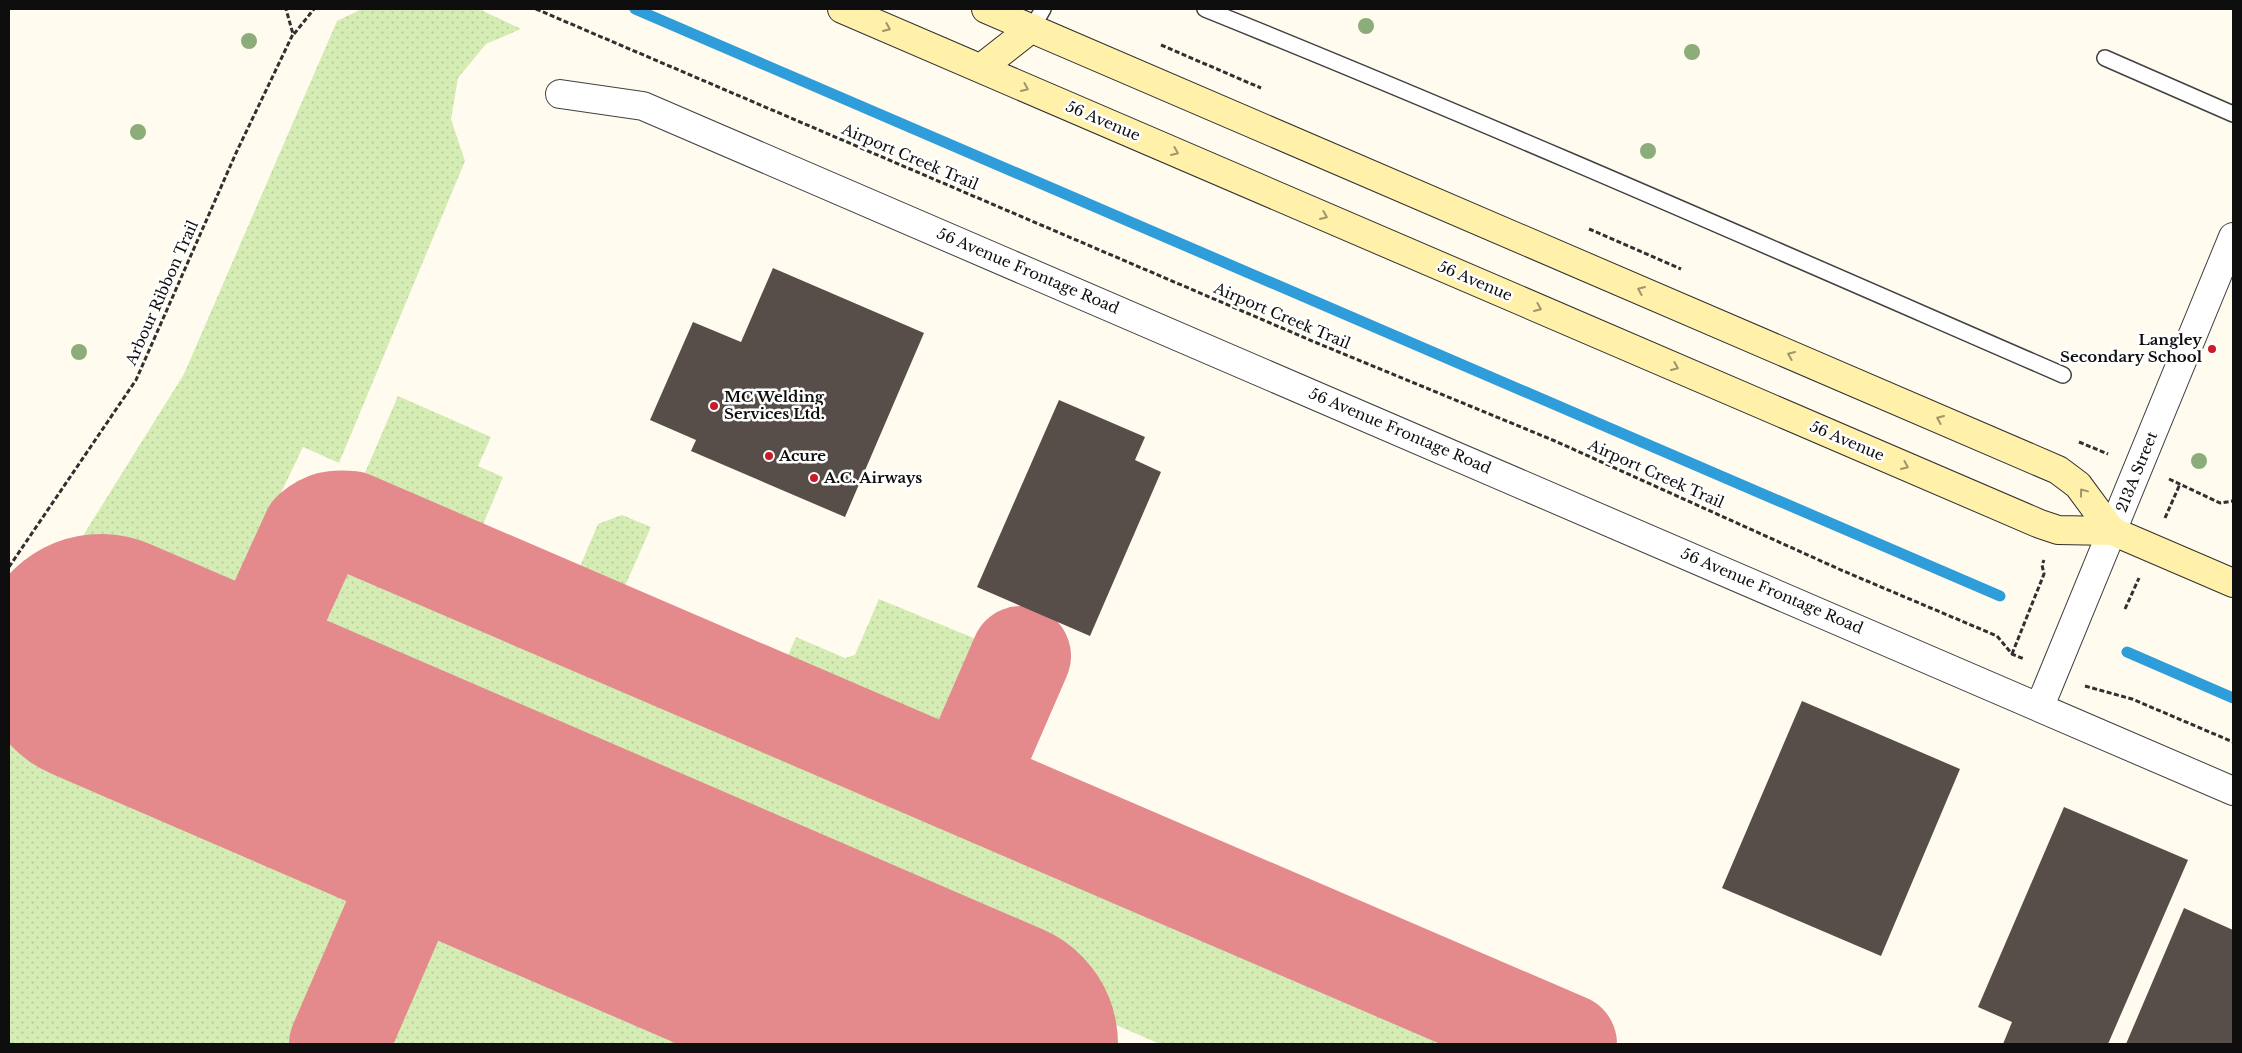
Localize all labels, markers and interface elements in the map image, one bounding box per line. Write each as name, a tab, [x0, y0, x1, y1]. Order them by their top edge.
one-way arrow	[882, 22, 891, 33]
one-way arrow	[1021, 82, 1029, 92]
street label: 56 Avenue	[1063, 96, 1143, 145]
street label: Airport Creek Trail	[838, 119, 981, 194]
one-way arrow	[1170, 145, 1179, 156]
one-way arrow	[1319, 210, 1328, 221]
street label: Arbour Ribbon Trail	[121, 217, 202, 369]
street label: 56 Avenue Frontage Road	[934, 223, 1122, 318]
street label: 56 Avenue	[1435, 256, 1515, 305]
street label: Airport Creek Trail	[1210, 278, 1353, 353]
one-way arrow	[1637, 286, 1646, 297]
one-way arrow	[1533, 303, 1541, 313]
place label: Langley Secondary School	[2060, 330, 2203, 366]
marker: Langley Secondary School	[2206, 343, 2218, 355]
one-way arrow	[1787, 350, 1796, 361]
one-way arrow	[1670, 361, 1679, 372]
street label: 56 Avenue Frontage Road	[1306, 383, 1494, 478]
place label: MC Welding Services Ltd.	[724, 387, 825, 423]
marker: MC Welding Services Ltd.	[708, 400, 720, 412]
one-way arrow	[1936, 414, 1945, 425]
street label: 56 Avenue	[1807, 416, 1887, 465]
street label: 213A Street	[2112, 428, 2161, 515]
street label: Airport Creek Trail	[1585, 435, 1727, 512]
place label: Acure	[778, 446, 826, 465]
marker: Acure	[763, 450, 775, 462]
one-way arrow	[1900, 460, 1909, 471]
place label: A.C. Airways	[823, 468, 922, 487]
marker: A.C. Airways	[808, 472, 820, 484]
one-way arrow	[2080, 488, 2089, 498]
street label: 56 Avenue Frontage Road	[1678, 543, 1866, 638]

